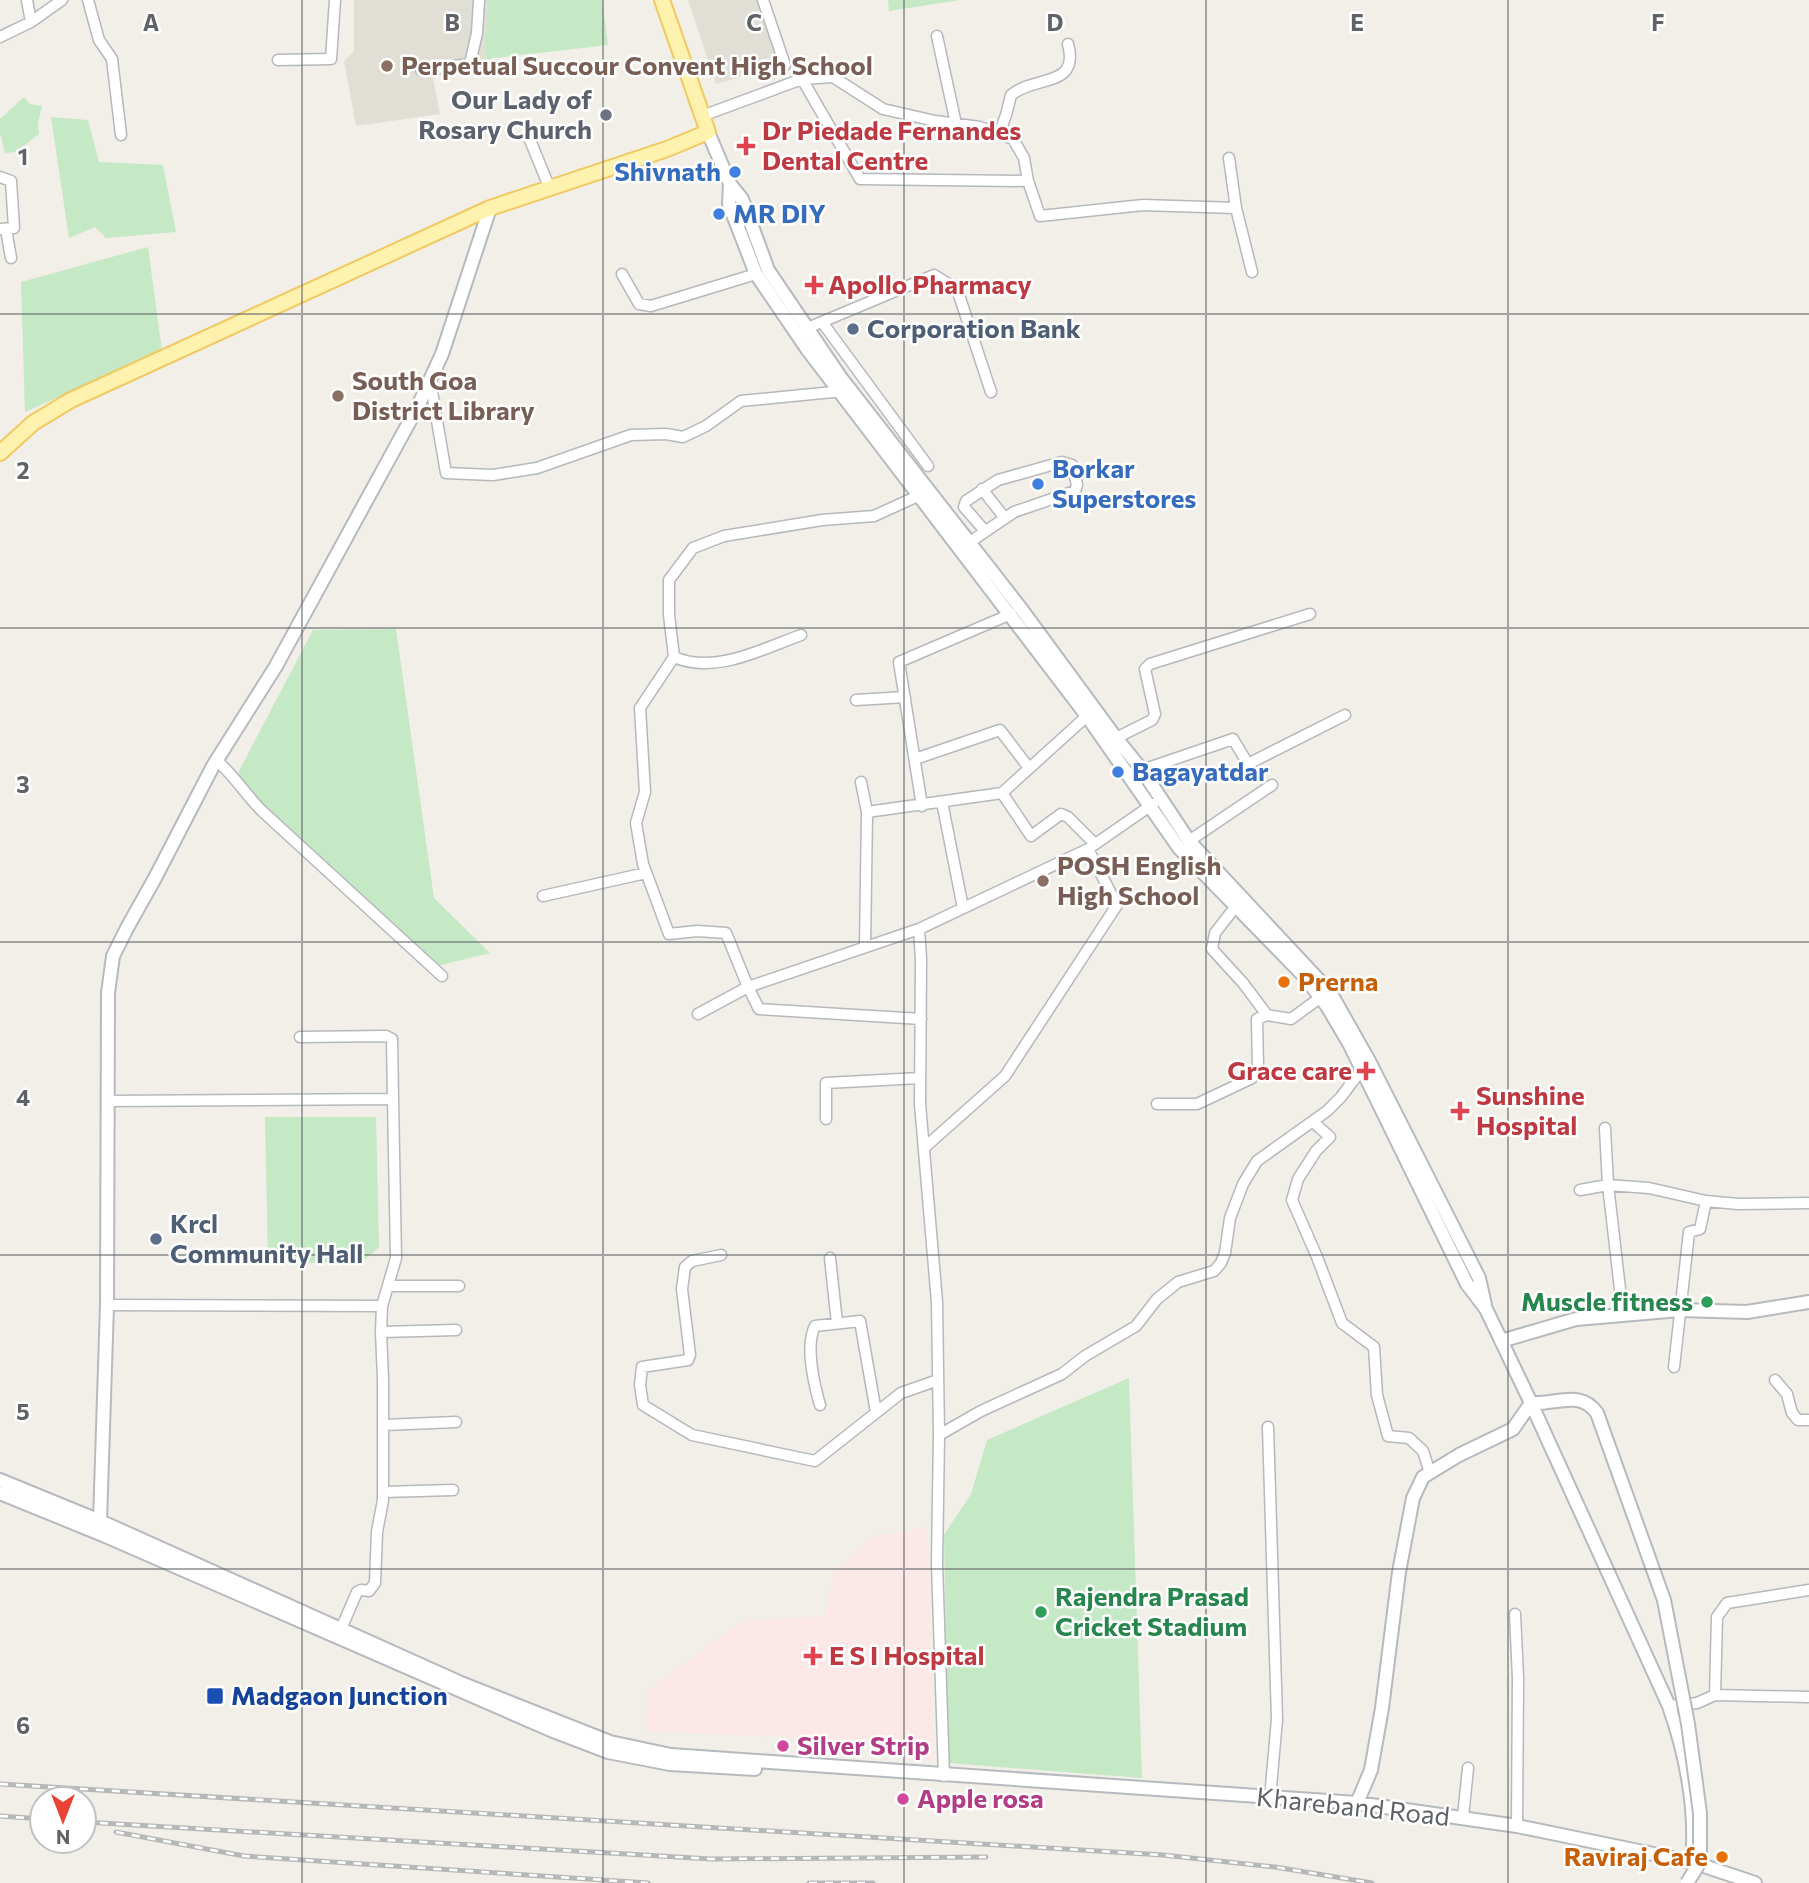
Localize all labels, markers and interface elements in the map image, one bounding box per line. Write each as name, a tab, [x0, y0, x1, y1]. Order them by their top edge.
text: A	[143, 8, 160, 36]
text: B	[444, 8, 460, 36]
text: C	[746, 8, 762, 36]
text: D	[1047, 8, 1064, 36]
text: E	[1350, 8, 1364, 36]
text: F	[1651, 8, 1665, 36]
place label: Perpetual Succour Convent High School	[401, 49, 873, 80]
marker: Perpetual Succour Convent High School	[379, 58, 395, 74]
place label: Our Lady of Rosary Church	[418, 83, 592, 144]
marker: Our Lady of Rosary Church	[598, 107, 614, 123]
place label: Dr Piedade Fernandes Dental Centre	[762, 114, 1021, 175]
marker: Dr Piedade Fernandes Dental Centre	[736, 136, 756, 156]
text: 1	[18, 142, 28, 170]
place label: Shivnath	[614, 155, 721, 186]
marker: Shivnath	[727, 164, 743, 180]
place label: MR DIY	[733, 197, 826, 228]
marker: MR DIY	[711, 206, 727, 222]
place label: Apollo Pharmacy	[828, 268, 1032, 299]
marker: Apollo Pharmacy	[806, 277, 822, 293]
place label: Corporation Bank	[867, 312, 1081, 343]
marker: Corporation Bank	[845, 321, 861, 337]
place label: South Goa District Library	[352, 364, 535, 425]
marker: South Goa District Library	[330, 388, 346, 404]
place label: Borkar Superstores	[1052, 452, 1196, 513]
text: 2	[16, 456, 30, 484]
marker: Borkar Superstores	[1030, 476, 1046, 492]
place label: Bagayatdar	[1132, 755, 1269, 786]
marker: Bagayatdar	[1110, 764, 1126, 780]
text: 3	[16, 770, 30, 798]
place label: POSH English High School	[1057, 849, 1221, 910]
marker: POSH English High School	[1035, 873, 1051, 889]
place label: Prerna	[1298, 965, 1378, 996]
marker: Prerna	[1276, 974, 1292, 990]
place label: Grace care	[1227, 1054, 1352, 1085]
marker: Grace care	[1358, 1063, 1374, 1079]
place label: Sunshine Hospital	[1476, 1079, 1585, 1140]
text: 4	[16, 1083, 30, 1111]
marker: Sunshine Hospital	[1450, 1101, 1470, 1121]
place label: Krcl Community Hall	[170, 1207, 363, 1268]
marker: Krcl Community Hall	[148, 1231, 164, 1247]
place label: Muscle fitness	[1521, 1285, 1693, 1316]
marker: Muscle fitness	[1699, 1294, 1715, 1310]
text: 5	[16, 1397, 30, 1425]
place label: Rajendra Prasad Cricket Stadium	[1055, 1580, 1249, 1641]
marker: Rajendra Prasad Cricket Stadium	[1033, 1604, 1049, 1620]
place label: E S I Hospital	[829, 1639, 985, 1670]
marker: E S I Hospital	[803, 1646, 823, 1666]
place label: Madgaon Junction	[231, 1679, 448, 1710]
marker: Madgaon Junction	[205, 1686, 225, 1706]
text: 6	[16, 1711, 30, 1739]
place label: Silver Strip	[797, 1729, 930, 1760]
marker: Silver Strip	[775, 1738, 791, 1754]
street label: Khareband Road	[1255, 1780, 1451, 1831]
place label: Apple rosa	[917, 1782, 1044, 1813]
north arrow	[28, 1785, 98, 1855]
marker: Apple rosa	[895, 1791, 911, 1807]
text: N	[56, 1826, 70, 1849]
place label: Raviraj Cafe	[1564, 1840, 1708, 1871]
marker: Raviraj Cafe	[1714, 1849, 1730, 1865]

